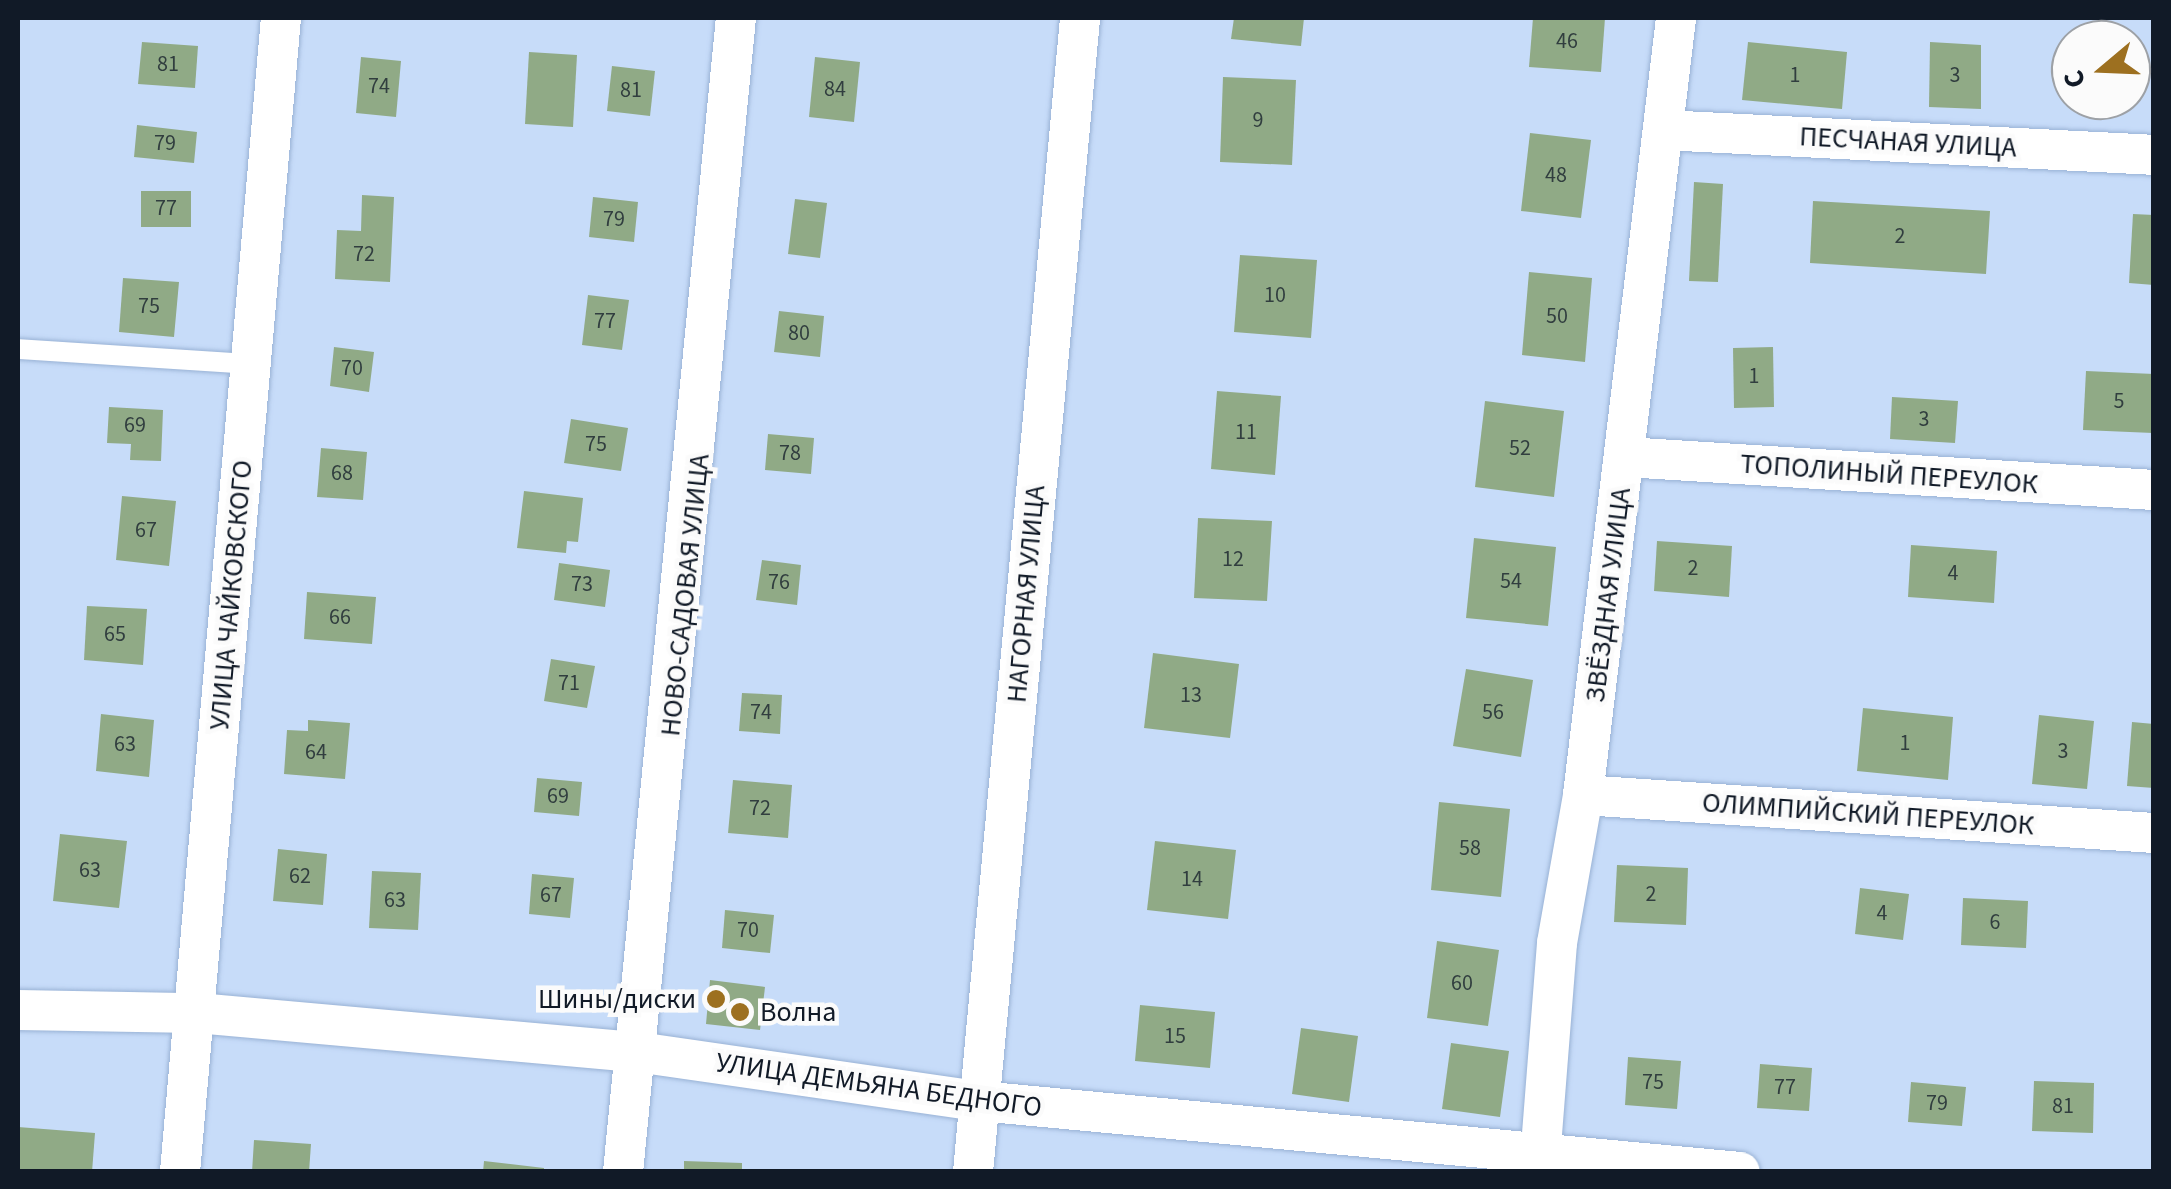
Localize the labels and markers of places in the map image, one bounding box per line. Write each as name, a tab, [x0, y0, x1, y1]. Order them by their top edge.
place label: Шины/диски	[538, 982, 696, 1016]
marker: Шины/диски	[705, 988, 727, 1010]
place label: Волна	[760, 995, 836, 1029]
marker: Волна	[729, 1001, 751, 1023]

